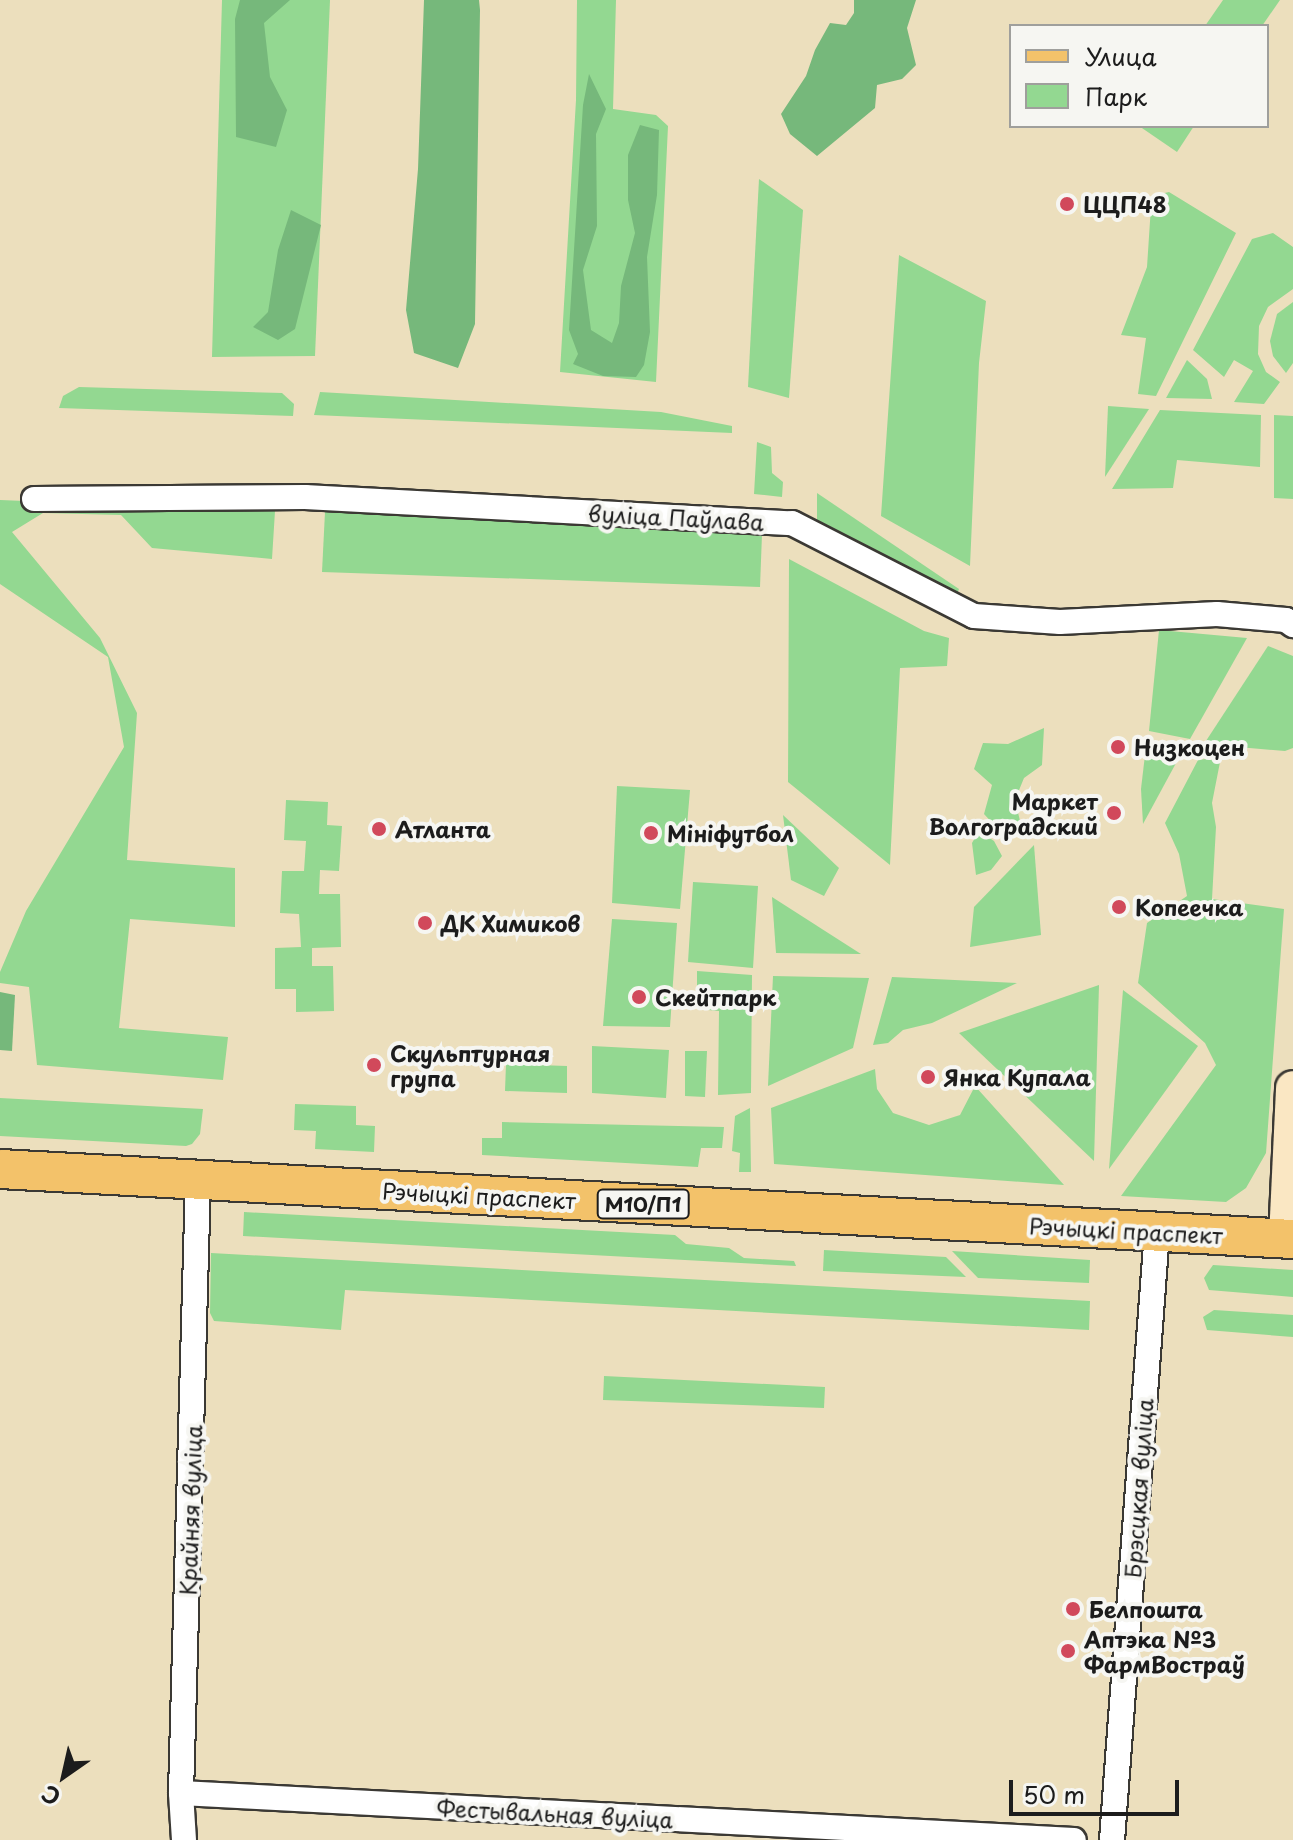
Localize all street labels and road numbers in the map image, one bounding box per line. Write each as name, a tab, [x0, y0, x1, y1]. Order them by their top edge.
street label: вуліца Паўлава	[588, 499, 764, 535]
street label: Рэчыцкі праспект	[382, 1177, 576, 1213]
road number: М10/П1	[595, 1188, 691, 1220]
street label: Рэчыцкі праспект	[1029, 1212, 1223, 1248]
street label: Брэсцкая вуліца	[1119, 1397, 1157, 1579]
street label: Крайняя вуліца	[174, 1424, 206, 1596]
street label: Фестывальная вуліца	[436, 1794, 674, 1832]

